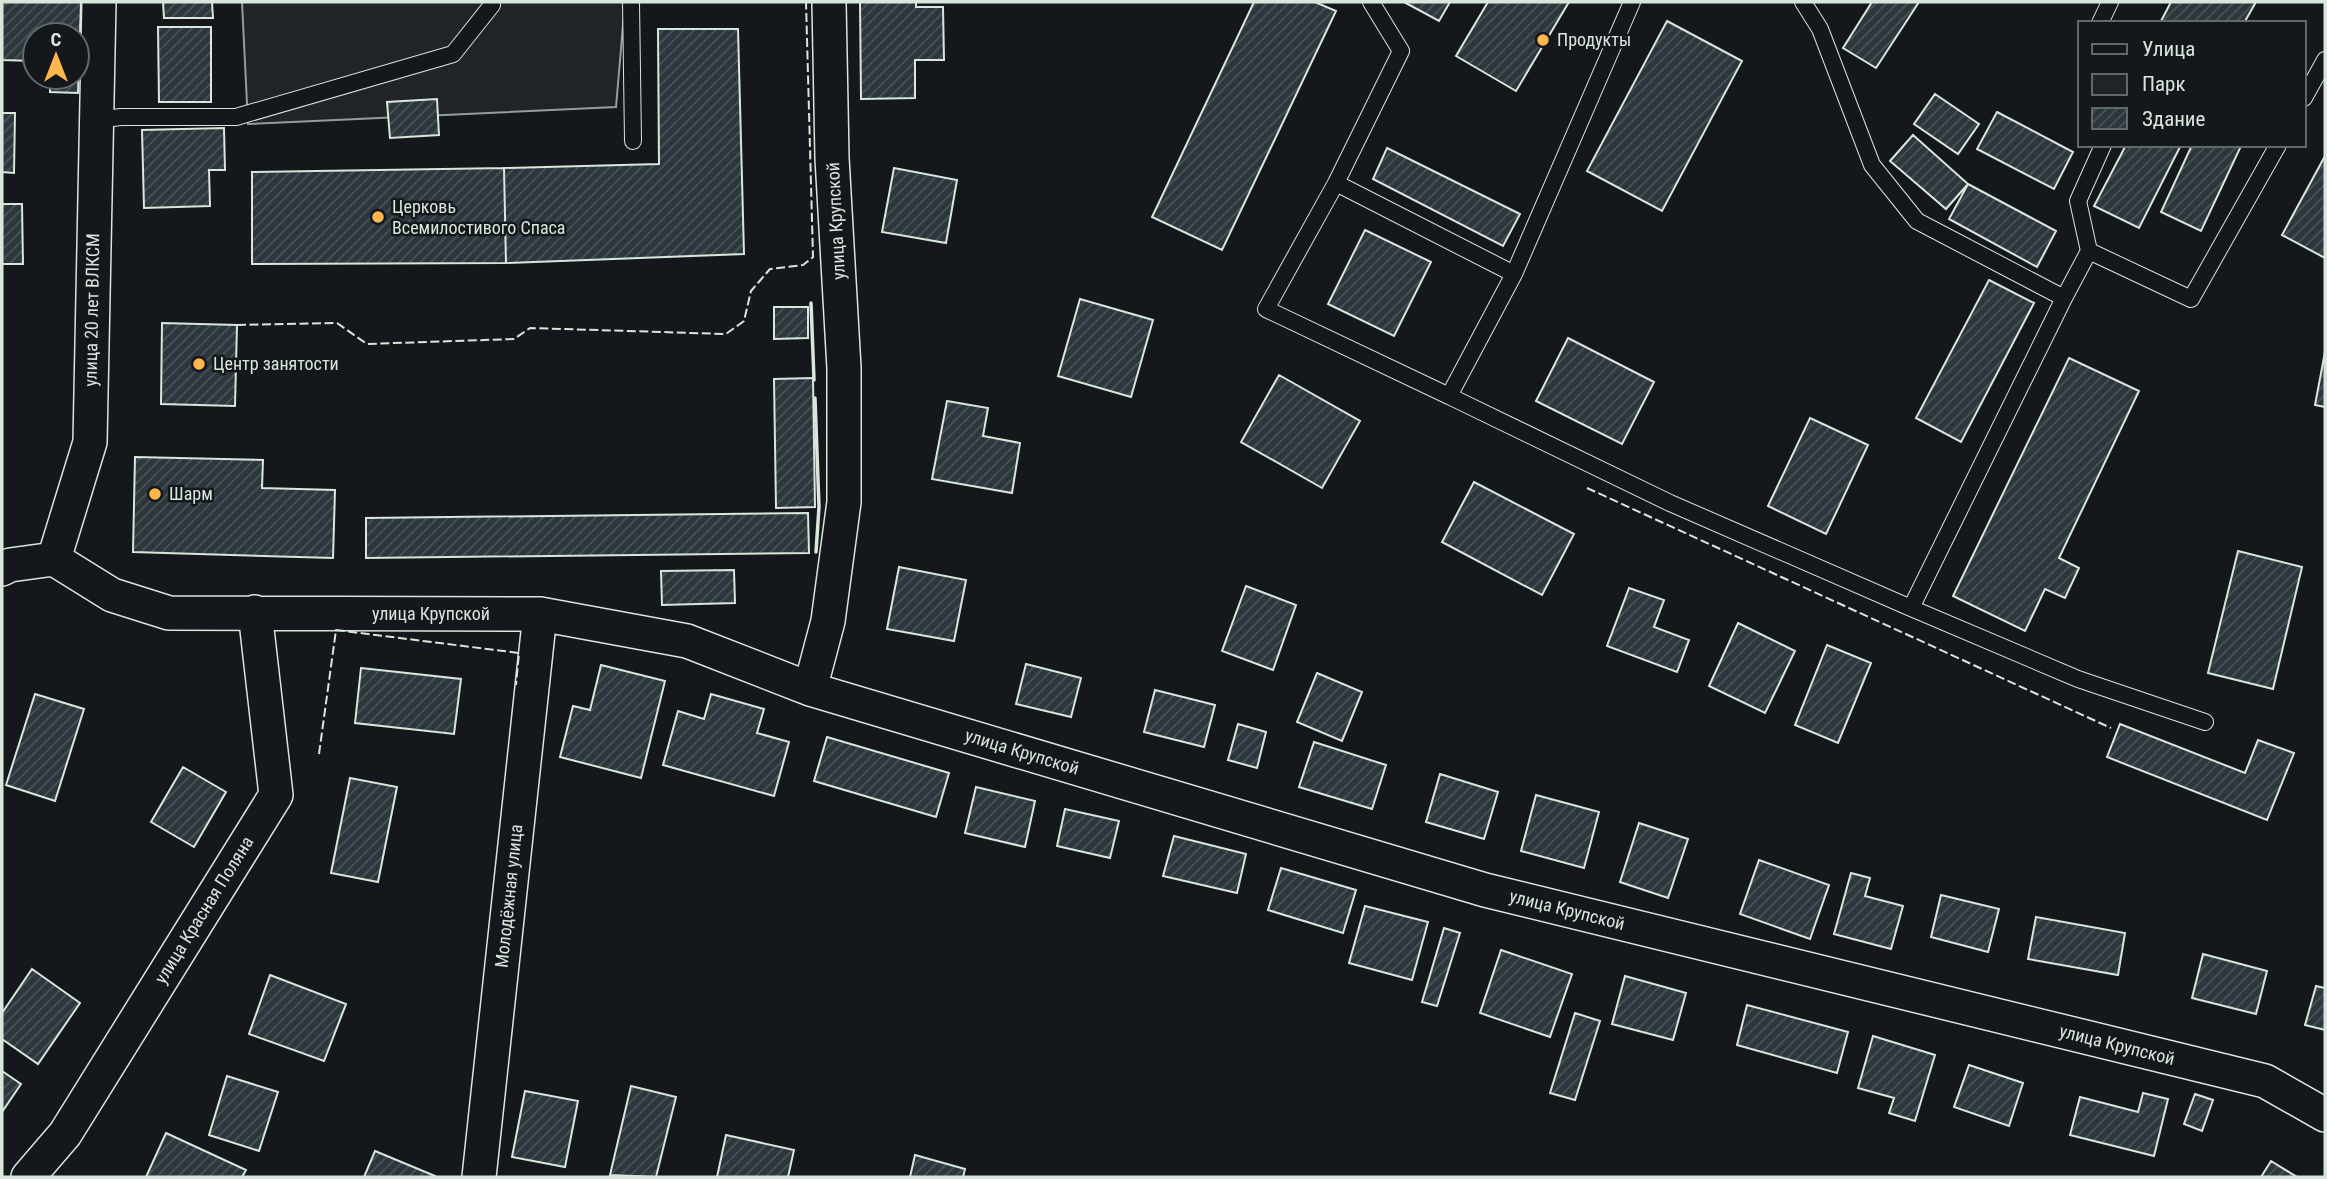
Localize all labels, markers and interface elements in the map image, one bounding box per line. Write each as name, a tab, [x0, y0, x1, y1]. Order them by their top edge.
north arrow	[21, 21, 91, 91]
legend	[2078, 21, 2306, 147]
text: С	[51, 28, 62, 51]
place label: Продукты	[1557, 29, 1631, 50]
marker: Продукты	[1535, 32, 1551, 48]
text: Улица	[2142, 37, 2195, 61]
text: Парк	[2142, 72, 2186, 96]
text: Здание	[2142, 107, 2206, 131]
street label: улица Крупской	[822, 162, 849, 280]
place label: Церковь Всемилостивого Спаса	[392, 196, 565, 238]
marker: Церковь Всемилостивого Спаса	[370, 209, 386, 225]
street label: улица 20 лет ВЛКСМ	[80, 233, 103, 387]
place label: Центр занятости	[213, 353, 339, 374]
marker: Центр занятости	[191, 356, 207, 372]
place label: Шарм	[169, 483, 213, 504]
marker: Шарм	[147, 486, 163, 502]
street label: улица Крупской	[372, 603, 490, 624]
street label: улица Крупской	[963, 724, 1082, 779]
street label: Молодёжная улица	[491, 823, 526, 969]
street label: улица Красная Поляна	[150, 832, 257, 987]
street label: улица Крупской	[1507, 885, 1627, 934]
street label: улица Крупской	[2057, 1020, 2177, 1069]

